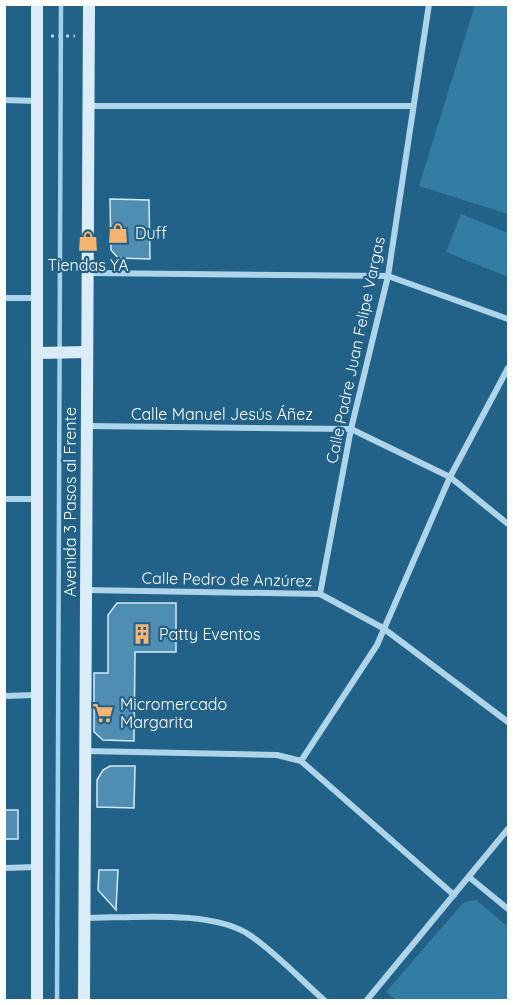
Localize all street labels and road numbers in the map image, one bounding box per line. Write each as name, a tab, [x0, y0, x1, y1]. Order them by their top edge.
street label: Calle Padre Juan Felipe Vargas	[321, 235, 389, 465]
street label: Calle Manuel Jesús Áñez	[131, 404, 313, 424]
street label: Avenida 3 Pasos al Frente	[60, 407, 80, 597]
street label: Calle Pedro de Anzúrez	[141, 568, 313, 590]

